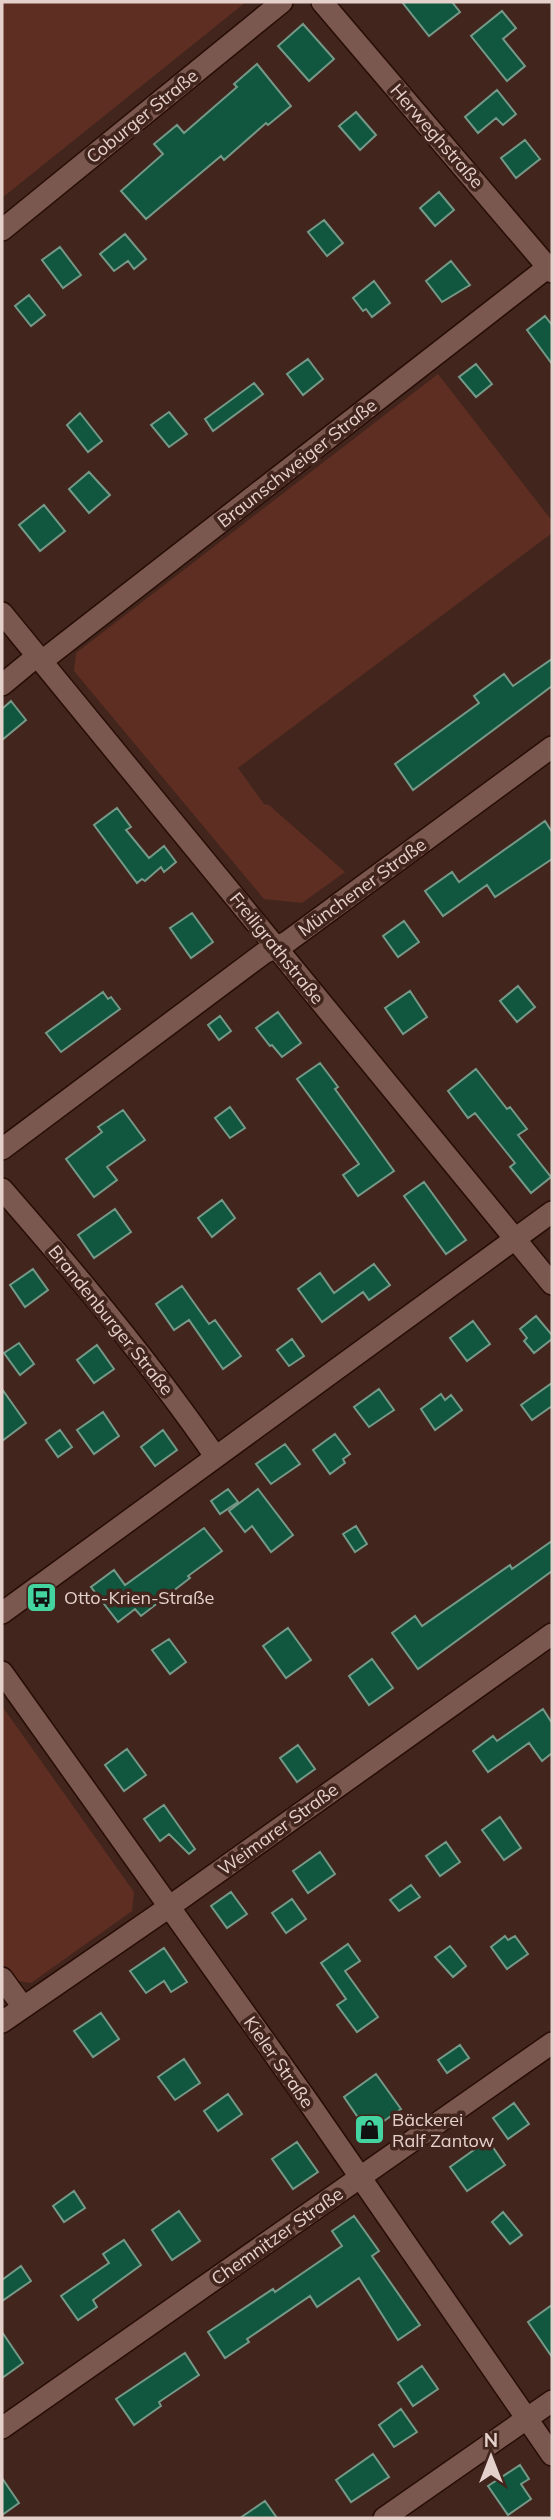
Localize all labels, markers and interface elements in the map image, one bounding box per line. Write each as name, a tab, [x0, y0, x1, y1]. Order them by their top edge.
street label: Coburger Straße	[81, 64, 203, 168]
street label: Herweghstraße	[385, 79, 489, 193]
street label: Braunschweiger Straße	[213, 394, 381, 532]
street label: Münchener Straße	[293, 833, 431, 941]
street label: Freiligrathstraße	[225, 887, 329, 1009]
street label: Brandenburger Straße	[43, 1240, 179, 1400]
bus stop icon: Otto-Krien-Straße	[24, 1580, 58, 1614]
place label: Otto-Krien-Straße	[64, 1586, 214, 1609]
street label: Weimarer Straße	[213, 1778, 343, 1880]
street label: Kieler Straße	[239, 2012, 319, 2112]
place label: Bäckerei Ralf Zantow	[392, 2108, 495, 2152]
shop icon: Bäckerei Ralf Zantow	[352, 2112, 386, 2146]
street label: Chemnitzer Straße	[207, 2182, 347, 2290]
north arrow	[456, 2422, 526, 2492]
text: N	[484, 2428, 498, 2452]

